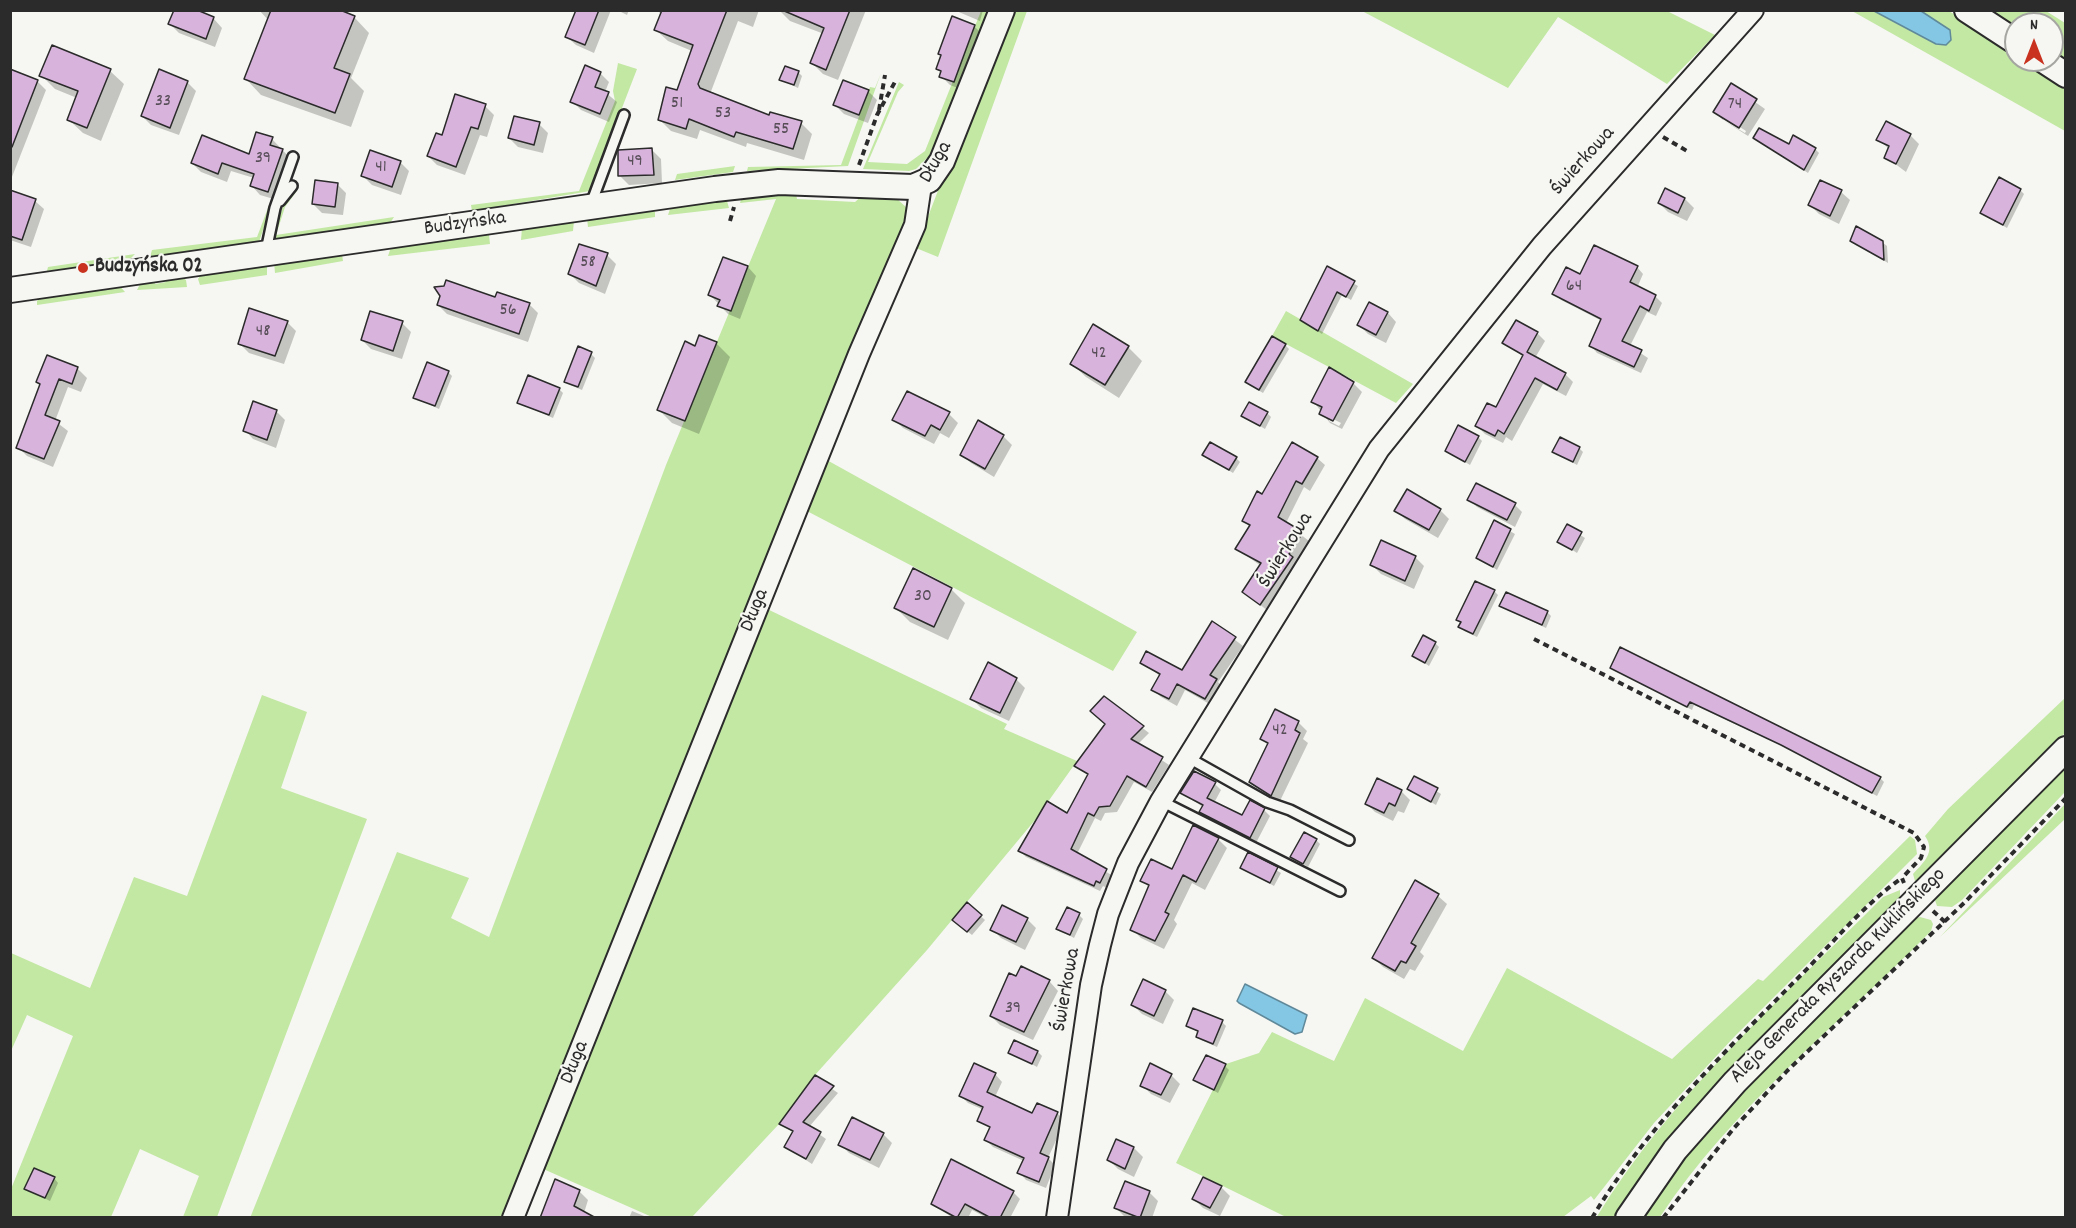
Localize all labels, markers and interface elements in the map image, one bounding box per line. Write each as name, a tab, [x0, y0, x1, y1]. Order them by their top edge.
north arrow	[2004, 12, 2064, 72]
text: N	[2030, 14, 2038, 37]
house number: 33	[155, 92, 171, 114]
house number: 51	[671, 94, 683, 116]
house number: 74	[1728, 95, 1742, 117]
house number: 53	[715, 104, 731, 126]
house number: 55	[773, 120, 789, 142]
street label: Świerkowa	[1546, 122, 1622, 202]
street label: Długa	[915, 138, 959, 188]
house number: 39	[255, 149, 271, 171]
house number: 49	[627, 152, 643, 174]
house number: 41	[375, 158, 387, 180]
street label: Budzyńska	[422, 207, 508, 243]
house number: 58	[580, 253, 596, 275]
place label: Budzyńska 02	[95, 255, 203, 281]
marker: Budzyńska 02	[76, 261, 90, 275]
house number: 64	[1566, 277, 1582, 299]
house number: 56	[499, 301, 517, 323]
house number: 48	[256, 322, 270, 344]
house number: 42	[1091, 344, 1107, 366]
street label: Świerkowa	[1254, 509, 1320, 593]
street label: Długa	[736, 586, 776, 636]
house number: 30	[914, 587, 932, 609]
house number: 42	[1272, 721, 1288, 743]
street label: Aleja Generała Ryszarda Kuklińskiego	[1726, 864, 1952, 1090]
street label: Świerkowa	[1048, 946, 1088, 1034]
house number: 39	[1005, 999, 1021, 1021]
street label: Długa	[556, 1038, 596, 1088]

